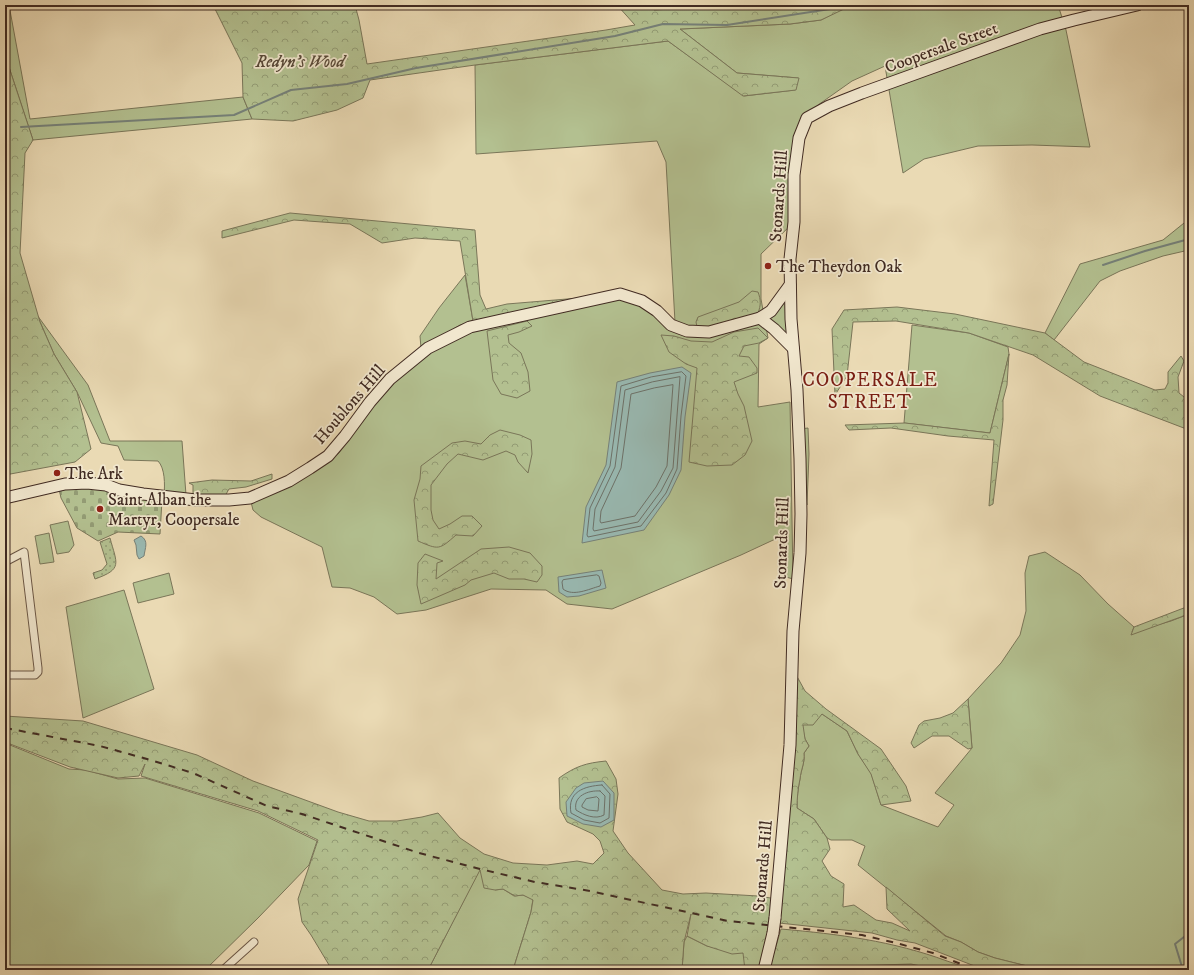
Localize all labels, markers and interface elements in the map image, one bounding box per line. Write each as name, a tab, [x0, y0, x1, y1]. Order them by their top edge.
street label: Coopersale Street	[882, 17, 1001, 79]
park label: Redyn's Wood	[254, 51, 347, 73]
street label: Stonards Hill	[765, 150, 793, 243]
place label: The Theydon Oak	[776, 256, 903, 278]
marker: The Theydon Oak	[763, 261, 773, 271]
street label: Houblons Hill	[309, 360, 390, 449]
district label: COOPERSALE STREET	[802, 369, 938, 414]
place label: The Ark	[65, 463, 123, 485]
marker: The Ark	[52, 468, 62, 478]
place label: Saint Alban the Martyr, Coopersale	[108, 489, 240, 531]
street label: Stonards Hill	[769, 497, 795, 589]
marker: Saint Alban the Martyr, Coopersale	[95, 504, 105, 514]
street label: Stonards Hill	[748, 819, 778, 913]

